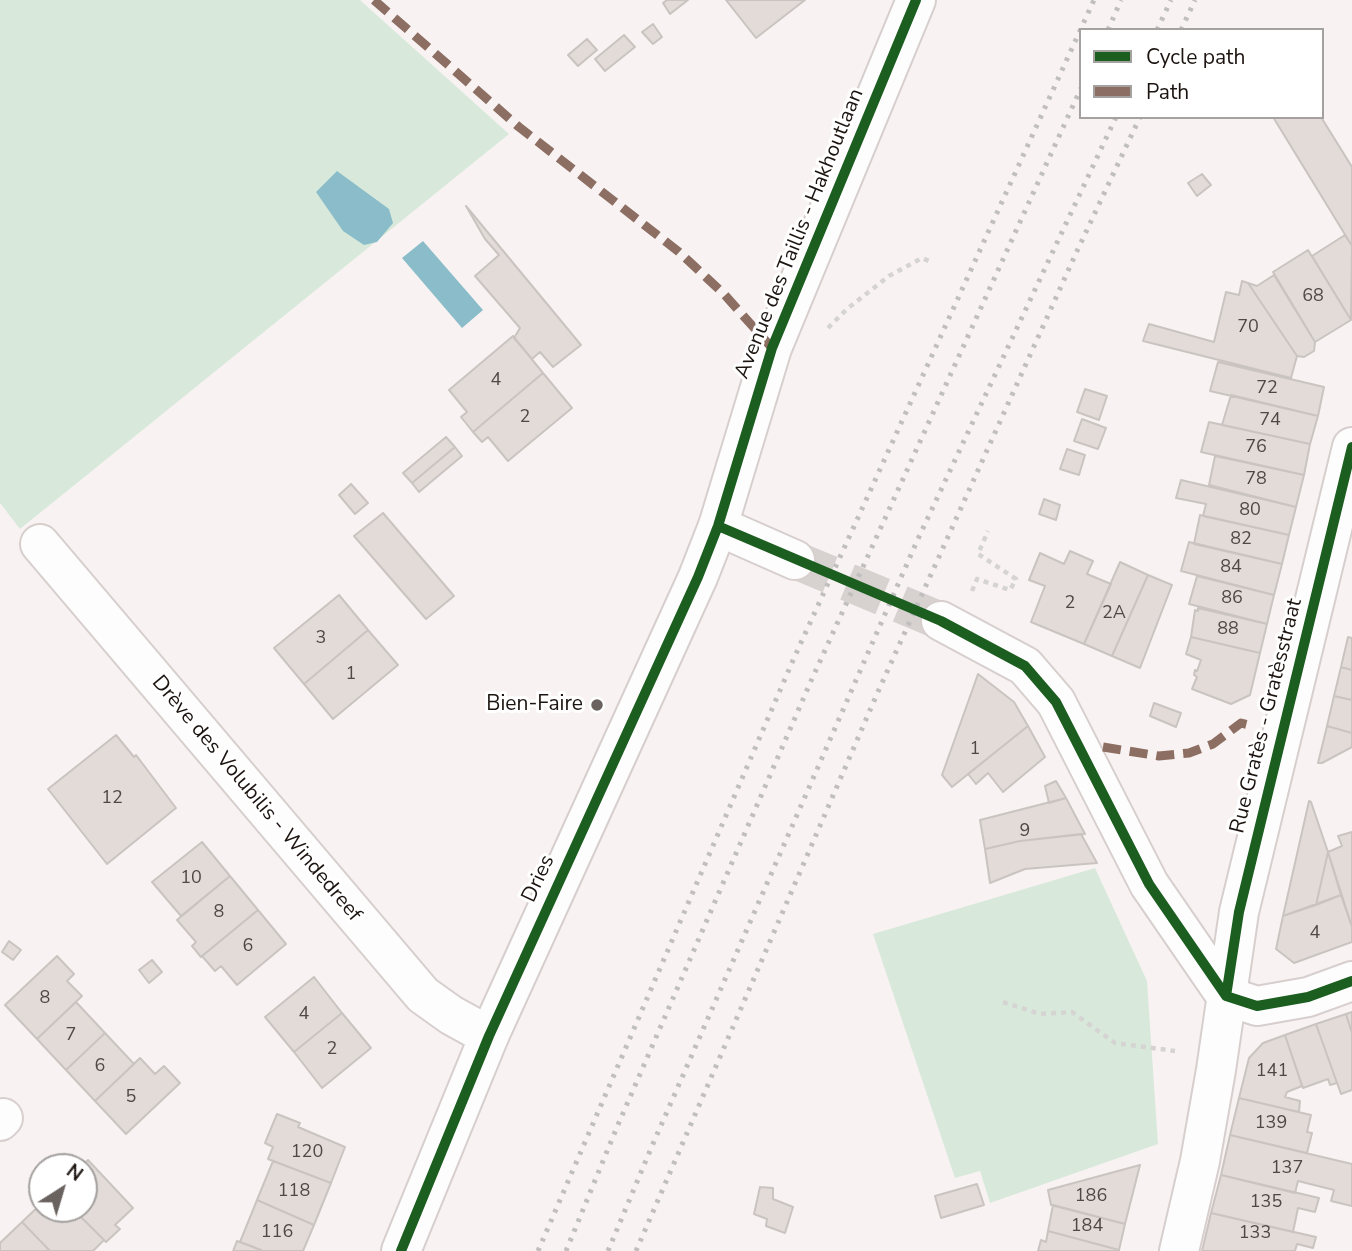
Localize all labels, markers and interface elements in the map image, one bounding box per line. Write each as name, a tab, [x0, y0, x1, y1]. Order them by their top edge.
legend	[1079, 28, 1324, 119]
text: Cycle path	[1146, 43, 1245, 71]
text: Path	[1146, 78, 1189, 106]
street label: Avenue des Taillis - Hakhoutlaan	[730, 85, 870, 383]
house number: 68	[1302, 286, 1324, 308]
house number: 70	[1237, 317, 1259, 339]
house number: 4	[491, 370, 501, 392]
house number: 72	[1256, 378, 1278, 400]
house number: 2	[520, 407, 530, 429]
house number: 74	[1259, 410, 1281, 432]
house number: 76	[1245, 437, 1267, 459]
house number: 78	[1245, 469, 1267, 491]
house number: 80	[1239, 500, 1261, 522]
house number: 82	[1230, 529, 1252, 551]
house number: 84	[1220, 557, 1242, 579]
house number: 86	[1221, 588, 1243, 610]
house number: 2	[1065, 593, 1075, 615]
street label: Rue Gratès - Gratèsstraat	[1226, 596, 1308, 836]
house number: 2A	[1102, 603, 1126, 625]
house number: 88	[1217, 619, 1239, 641]
house number: 3	[316, 628, 326, 650]
house number: 1	[346, 664, 356, 686]
street label: Drève des Volubilis - Windedreef	[146, 671, 366, 927]
place label: Bien-Faire	[486, 692, 583, 718]
marker: Bien-Faire	[589, 697, 605, 713]
house number: 1	[970, 739, 980, 761]
house number: 12	[101, 788, 123, 810]
house number: 9	[1020, 821, 1030, 843]
street label: Dries	[517, 851, 561, 907]
house number: 10	[180, 868, 202, 890]
house number: 8	[214, 902, 224, 924]
house number: 4	[1310, 923, 1320, 945]
house number: 6	[243, 936, 253, 958]
house number: 8	[40, 988, 50, 1010]
house number: 4	[299, 1004, 309, 1026]
house number: 7	[66, 1025, 76, 1047]
house number: 2	[327, 1039, 337, 1061]
house number: 6	[95, 1056, 105, 1078]
house number: 141	[1256, 1061, 1288, 1083]
house number: 5	[126, 1087, 136, 1109]
house number: 139	[1255, 1113, 1287, 1135]
house number: 120	[291, 1142, 323, 1164]
north arrow	[28, 1153, 98, 1223]
text: N	[61, 1158, 88, 1187]
house number: 137	[1271, 1158, 1303, 1180]
house number: 118	[278, 1181, 310, 1203]
house number: 186	[1075, 1186, 1107, 1208]
house number: 135	[1250, 1192, 1282, 1214]
house number: 184	[1071, 1216, 1103, 1238]
house number: 116	[261, 1222, 293, 1244]
house number: 133	[1239, 1223, 1271, 1245]

